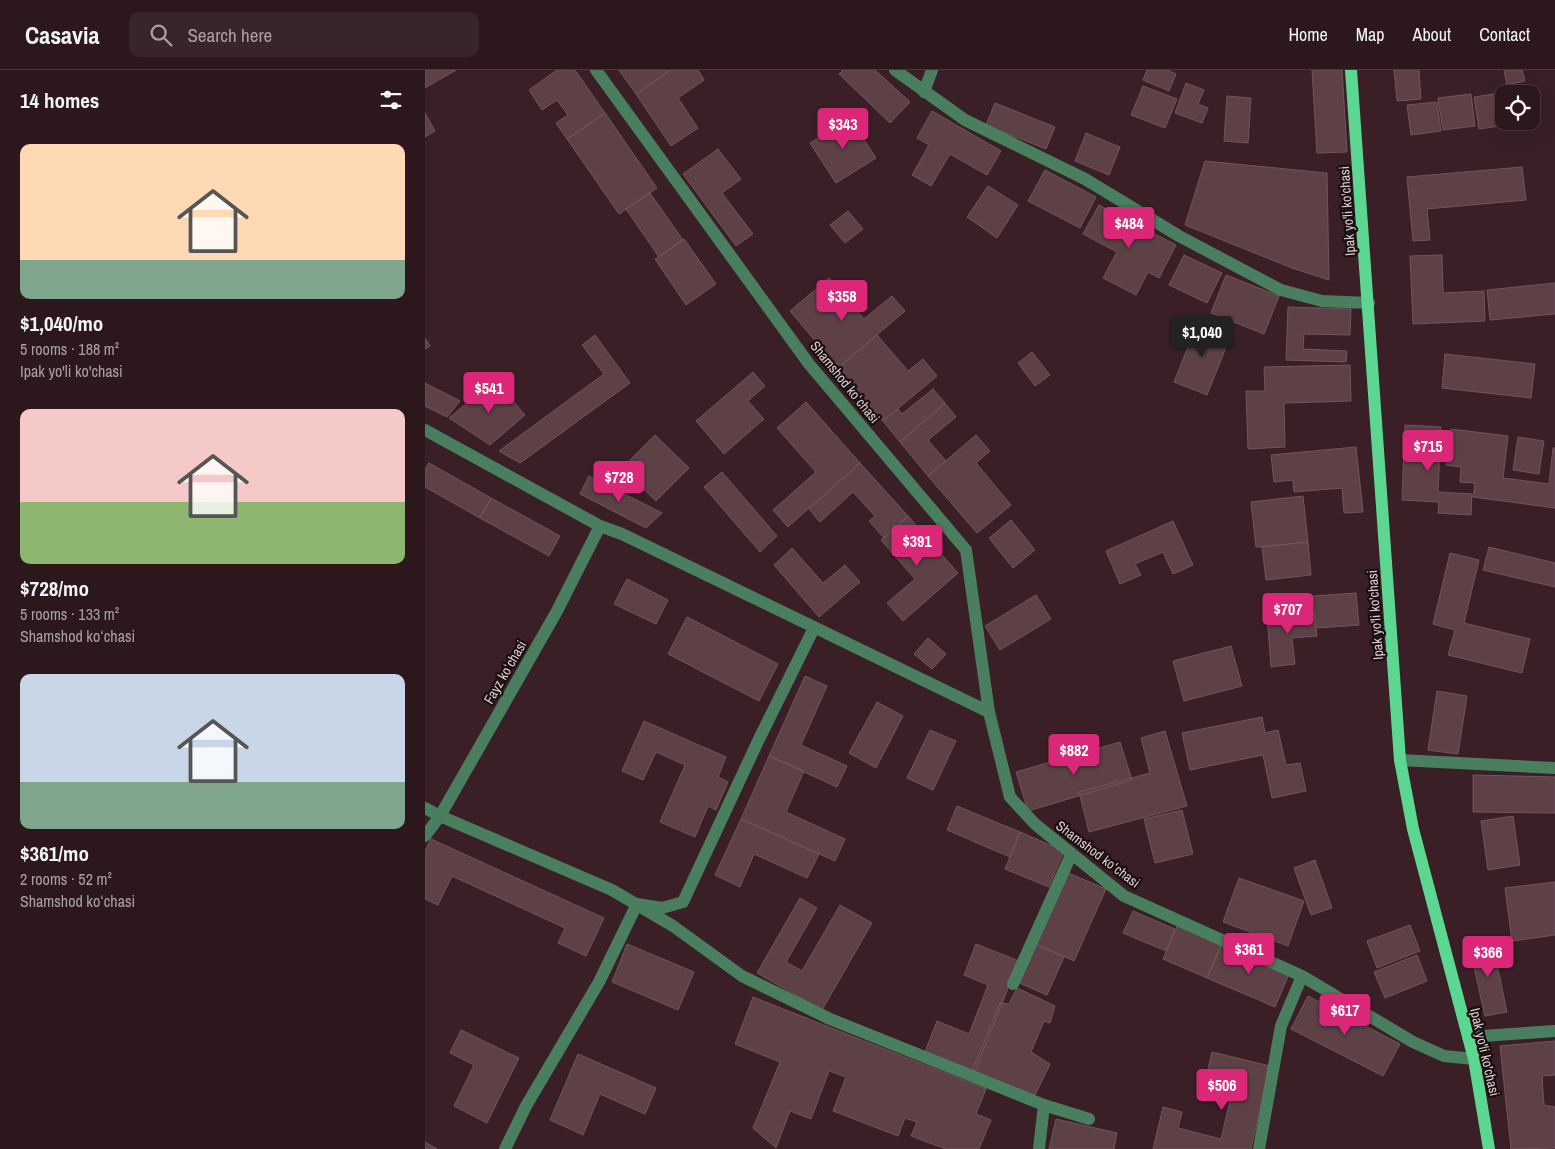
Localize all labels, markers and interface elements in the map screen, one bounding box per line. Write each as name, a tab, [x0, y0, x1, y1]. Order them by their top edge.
search box	[129, 12, 479, 57]
text: Casavia	[25, 19, 99, 51]
icon: search	[147, 21, 175, 49]
text: Search here	[187, 22, 272, 48]
text: Home	[1288, 22, 1328, 47]
text: Map	[1356, 22, 1385, 47]
text: About	[1413, 22, 1451, 47]
text: Contact	[1479, 22, 1530, 47]
map controls	[1495, 85, 1540, 130]
button: locate	[1495, 85, 1540, 130]
text: 14 homes	[20, 86, 99, 115]
icon: filters	[377, 86, 405, 114]
pin: $343	[813, 108, 873, 150]
text: $343	[828, 113, 858, 135]
street label: Ipak yo'li ko'chasi	[1335, 166, 1359, 256]
icon: home	[168, 176, 258, 266]
pin: $484	[1099, 206, 1159, 249]
text: $484	[1114, 212, 1144, 234]
pin: $358	[812, 280, 872, 322]
text: $358	[827, 285, 857, 307]
text: $1,040/mo	[20, 309, 103, 338]
pin: $1,040	[1161, 316, 1243, 358]
text: $1,040	[1182, 321, 1222, 343]
street label: Shamshod koʻchasi	[806, 337, 884, 427]
text: 5 rooms · 188 m²	[20, 338, 119, 360]
text: Ipak yo'li ko'chasi	[20, 360, 123, 382]
pin: $541	[459, 372, 519, 414]
text: $541	[474, 377, 504, 399]
pin: $715	[1398, 430, 1458, 472]
text: $715	[1413, 435, 1443, 457]
icon: home	[168, 441, 258, 531]
pin: $728	[589, 460, 649, 503]
text: $728	[604, 466, 634, 488]
pin: $391	[887, 524, 947, 567]
text: $391	[902, 530, 932, 552]
street label: Ipak yo'li ko'chasi	[1363, 570, 1387, 660]
text: $728/mo	[20, 574, 89, 603]
pin: $707	[1258, 592, 1318, 635]
text: $707	[1273, 598, 1303, 620]
text: 5 rooms · 133 m²	[20, 603, 119, 625]
text: Shamshod koʻchasi	[20, 625, 135, 647]
street label: Fayz koʻchasi	[480, 637, 530, 707]
icon: home	[168, 706, 258, 796]
pin: $882	[1044, 734, 1104, 776]
text: $882	[1059, 739, 1089, 761]
street label: Shamshod koʻchasi	[1052, 816, 1144, 892]
text: $361/mo	[20, 839, 89, 868]
text: 2 rooms · 52 m²	[20, 868, 112, 890]
text: Shamshod koʻchasi	[20, 890, 135, 912]
pin: $361	[1219, 932, 1279, 975]
pin: $366	[1458, 936, 1518, 978]
text: $361	[1234, 938, 1264, 960]
text: $366	[1473, 941, 1503, 963]
pin: $617	[1315, 994, 1375, 1036]
text: $617	[1330, 999, 1360, 1021]
street label: Ipak yo'li ko'chasi	[1466, 1006, 1504, 1098]
pin: $506	[1192, 1068, 1252, 1111]
text: $506	[1207, 1074, 1237, 1096]

